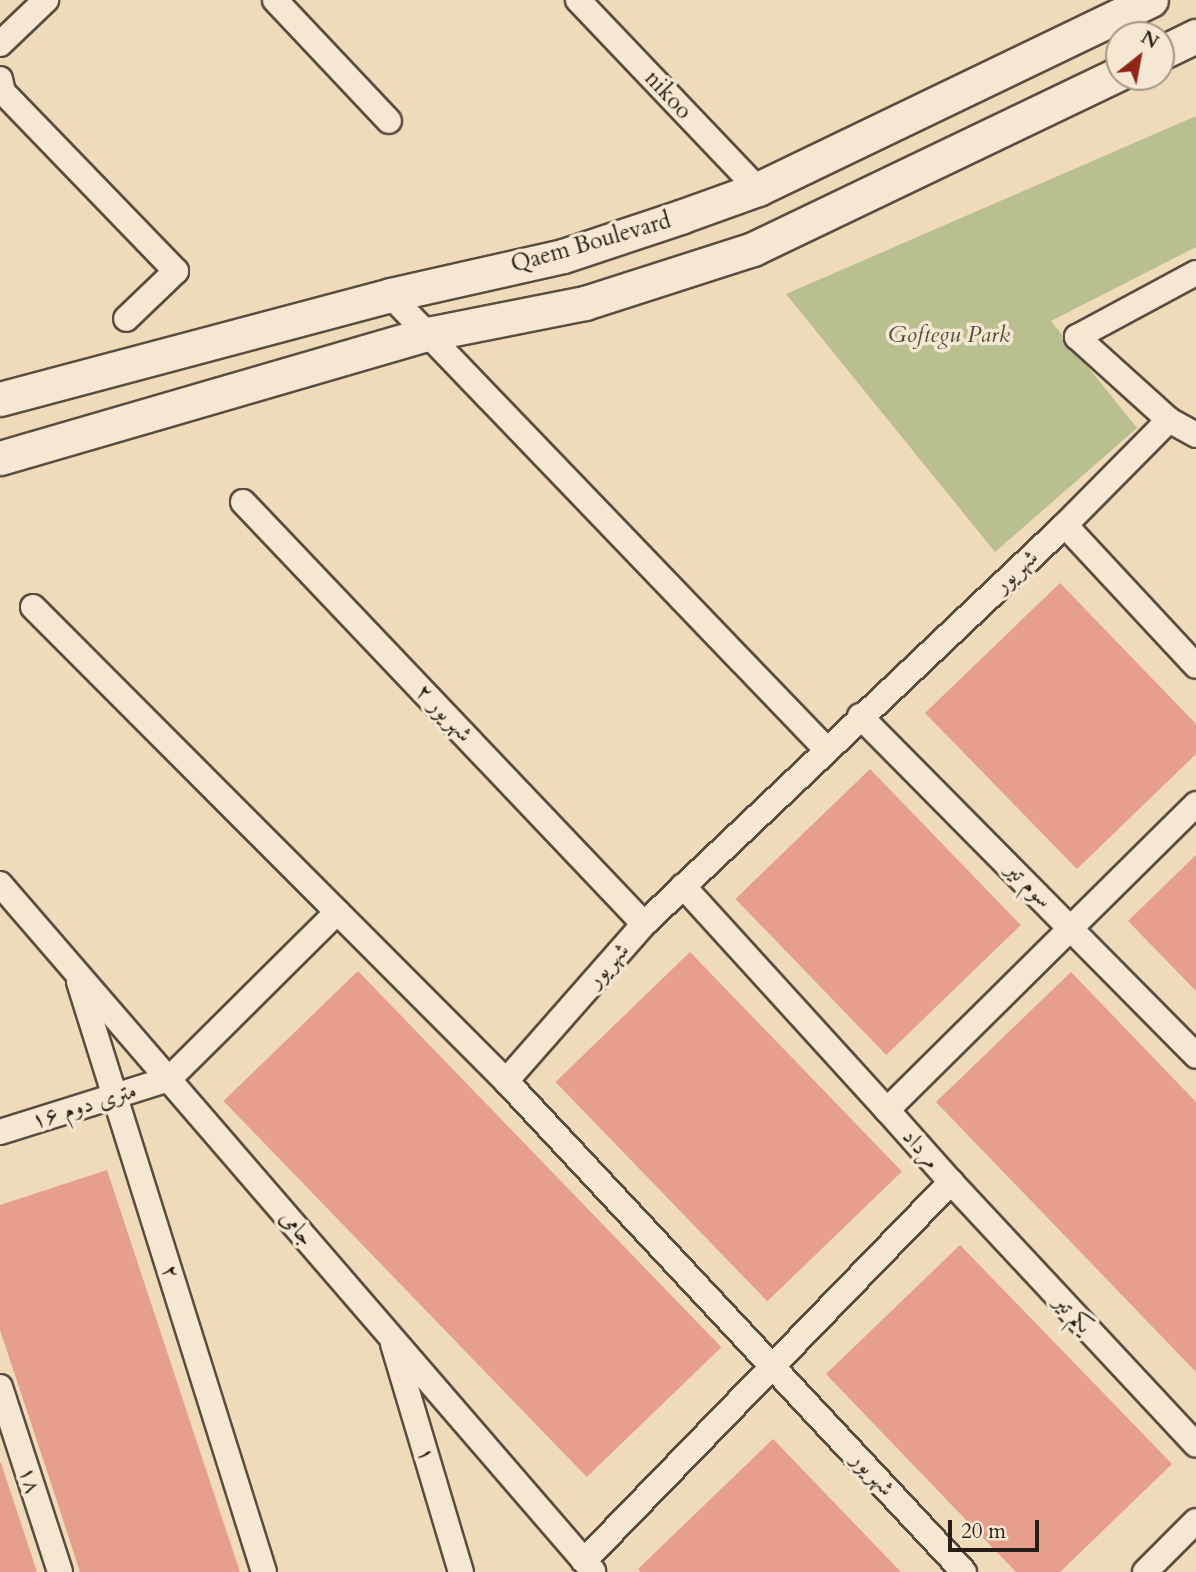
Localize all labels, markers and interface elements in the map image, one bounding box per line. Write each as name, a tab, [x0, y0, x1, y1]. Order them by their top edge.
north arrow	[1105, 21, 1175, 91]
text: N	[1136, 24, 1164, 55]
street label: nikoo	[639, 65, 697, 125]
street label: Qaem Boulevard	[508, 207, 674, 279]
park label: Goftegu Park	[888, 321, 1010, 349]
street label: شهریور	[988, 544, 1044, 598]
street label: شهریور ۲	[410, 678, 478, 748]
street label: سوم تیر	[1000, 856, 1058, 914]
street label: شهریور	[581, 937, 635, 993]
street label: ۱۶ متری دوم	[28, 1077, 140, 1135]
street label: مرداد	[896, 1123, 946, 1175]
street label: جامی	[274, 1204, 320, 1252]
street label: ۲	[155, 1262, 185, 1282]
street label: یکم تیر	[1048, 1289, 1098, 1339]
street label: ۱	[411, 1444, 441, 1464]
street label: شهریور	[846, 1446, 900, 1502]
street label: ۱۸	[13, 1463, 47, 1497]
scale bar	[951, 1506, 1042, 1550]
text: 20 m	[961, 1517, 1006, 1546]

